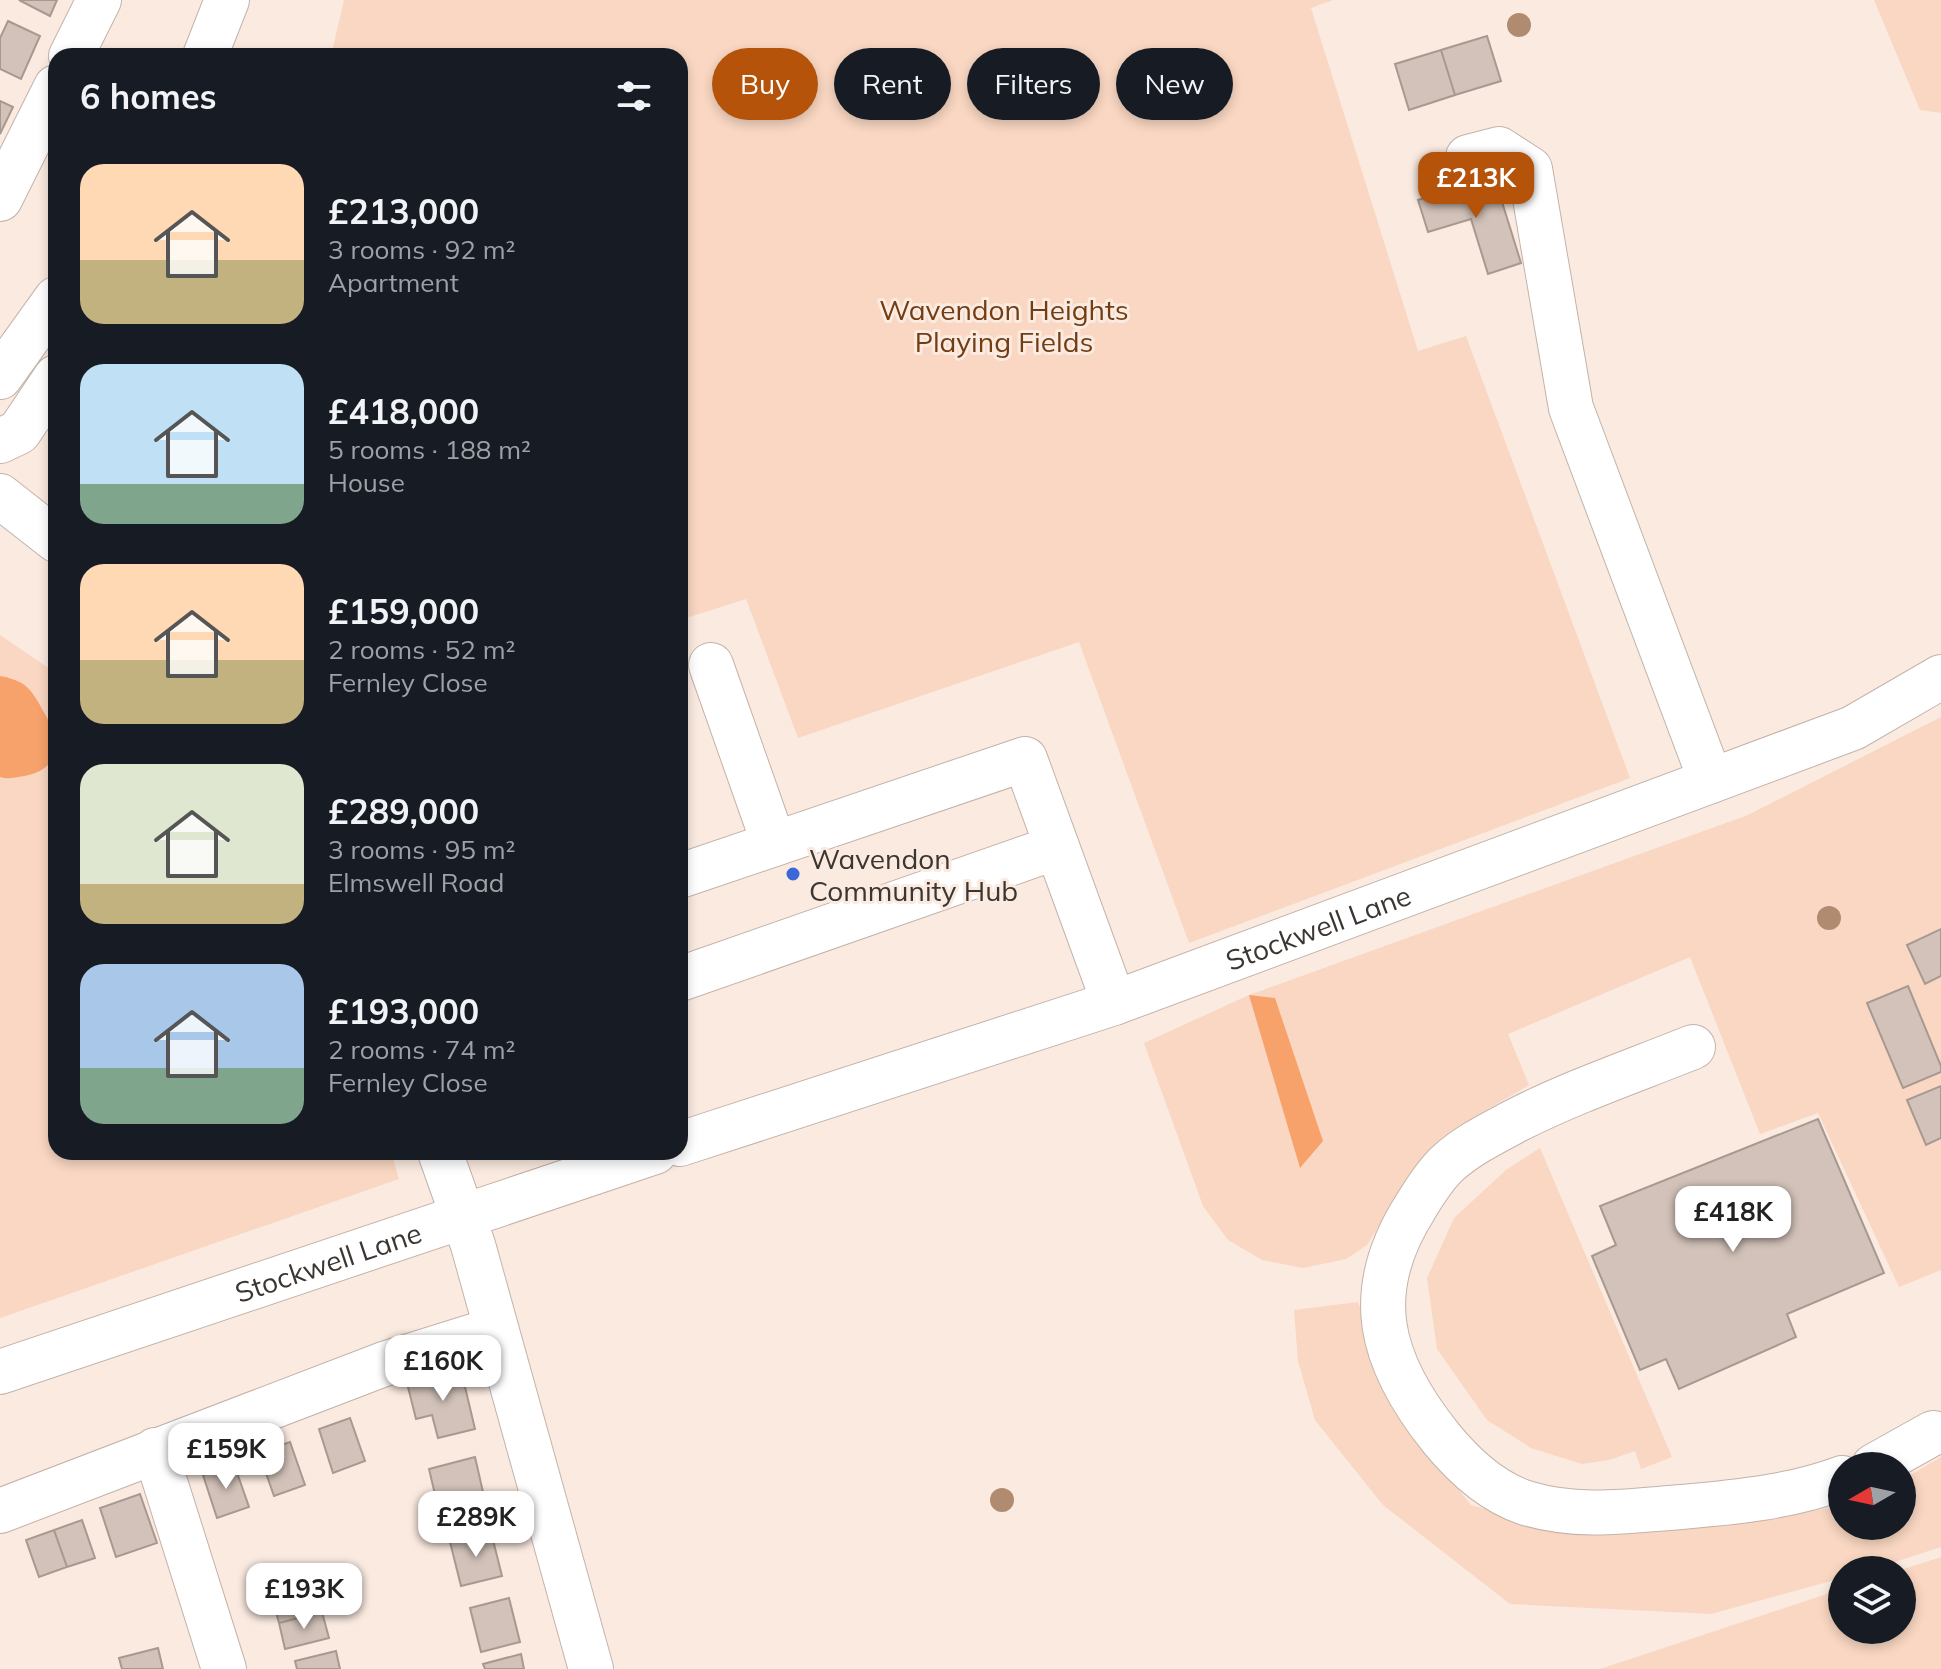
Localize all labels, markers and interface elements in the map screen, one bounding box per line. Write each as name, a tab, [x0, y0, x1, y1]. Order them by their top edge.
chip: Buy	[712, 48, 818, 120]
chip: Rent	[834, 48, 951, 120]
chip: Filters	[967, 48, 1100, 120]
chip: New	[1116, 48, 1233, 120]
icon: filters	[612, 74, 656, 118]
text: 6 homes	[80, 75, 217, 118]
pin: £213K	[1420, 152, 1532, 220]
text: £213K	[1436, 161, 1516, 194]
text: £213,000	[328, 190, 479, 233]
icon: home	[144, 196, 240, 292]
text: 3 rooms · 92 m²	[328, 233, 515, 266]
text: Apartment	[328, 266, 459, 299]
park label: Wavendon Heights Playing Fields	[879, 292, 1129, 359]
text: £418,000	[328, 390, 479, 433]
icon: home	[144, 396, 240, 492]
text: 5 rooms · 188 m²	[328, 433, 531, 466]
text: House	[328, 466, 405, 499]
text: £159,000	[328, 590, 479, 633]
icon: home	[144, 596, 240, 692]
text: 2 rooms · 52 m²	[328, 633, 515, 666]
text: Fernley Close	[328, 666, 488, 699]
text: £289,000	[328, 790, 479, 833]
icon: home	[144, 796, 240, 892]
text: 3 rooms · 95 m²	[328, 833, 515, 866]
place label: Wavendon Community Hub	[809, 841, 1018, 908]
marker: Wavendon Community Hub	[784, 865, 802, 883]
text: Elmswell Road	[328, 866, 504, 899]
street label: Stockwell Lane	[1221, 877, 1415, 977]
text: £193,000	[328, 990, 479, 1033]
icon: home	[144, 996, 240, 1092]
text: 2 rooms · 74 m²	[328, 1033, 515, 1066]
text: Fernley Close	[328, 1066, 488, 1099]
pin: £418K	[1677, 1186, 1789, 1254]
text: £418K	[1693, 1195, 1773, 1228]
street label: Stockwell Lane	[230, 1214, 426, 1309]
pin: £160K	[387, 1335, 499, 1403]
text: £160K	[403, 1344, 483, 1377]
pin: £159K	[170, 1423, 282, 1491]
text: £159K	[186, 1432, 266, 1465]
north arrow	[1828, 1452, 1916, 1540]
map controls	[1828, 1452, 1916, 1644]
pin: £289K	[420, 1491, 532, 1559]
text: £289K	[436, 1500, 516, 1533]
button: layers	[1828, 1556, 1916, 1644]
pin: £193K	[248, 1563, 360, 1631]
text: £193K	[264, 1572, 344, 1605]

